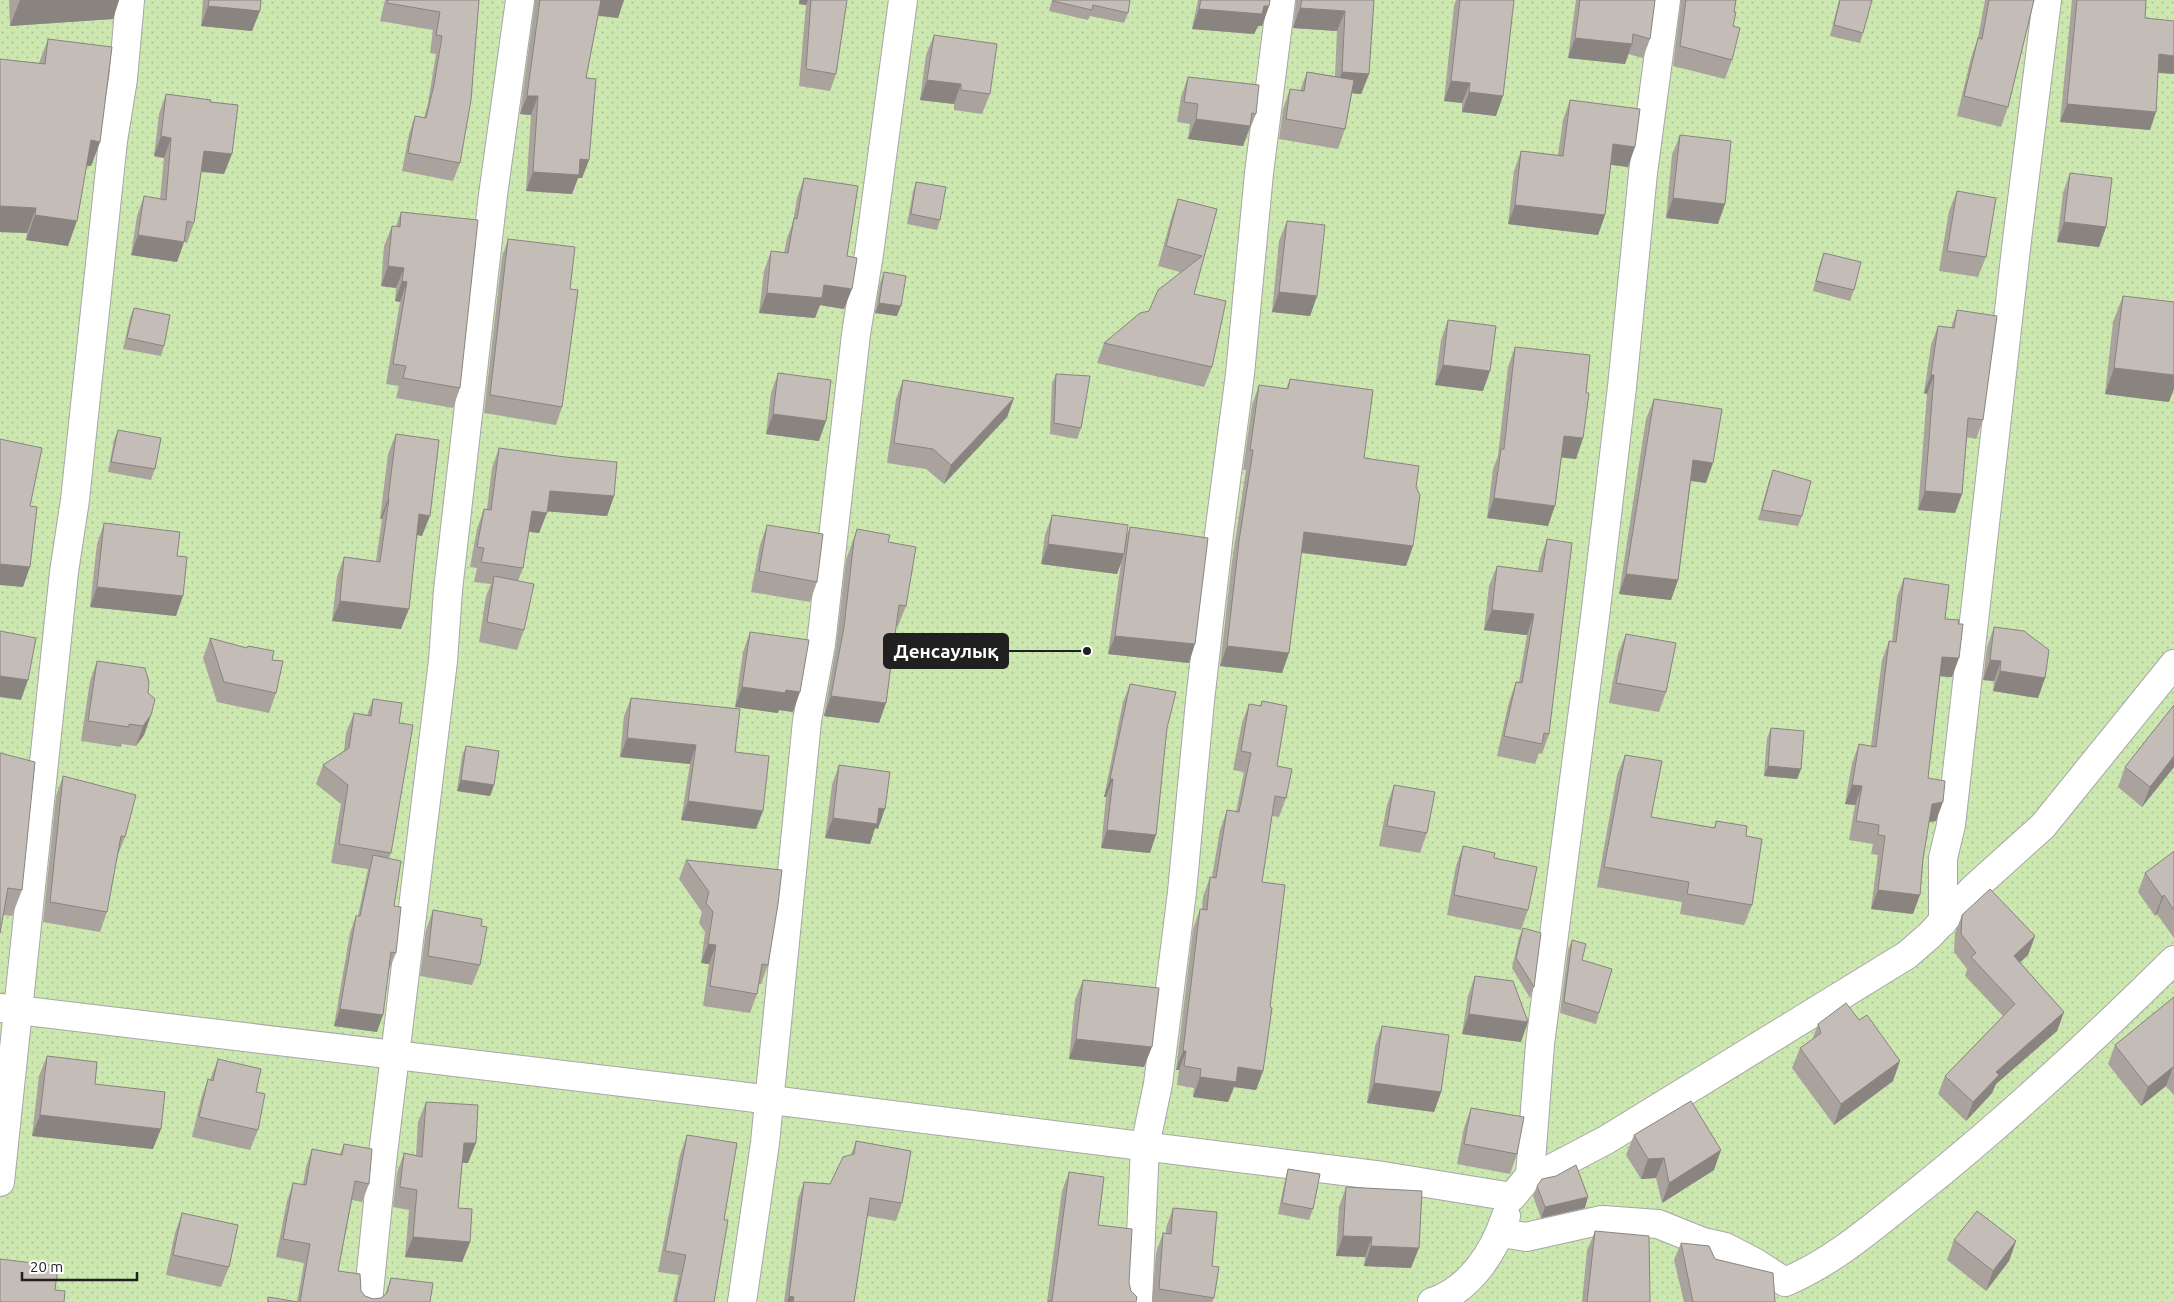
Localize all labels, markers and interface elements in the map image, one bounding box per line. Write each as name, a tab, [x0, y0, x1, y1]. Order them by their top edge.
callout: Денсаулық	[884, 634, 1008, 668]
text: Денсаулық	[894, 640, 998, 662]
scale bar	[22, 1250, 138, 1282]
text: 20 m	[30, 1258, 63, 1275]

